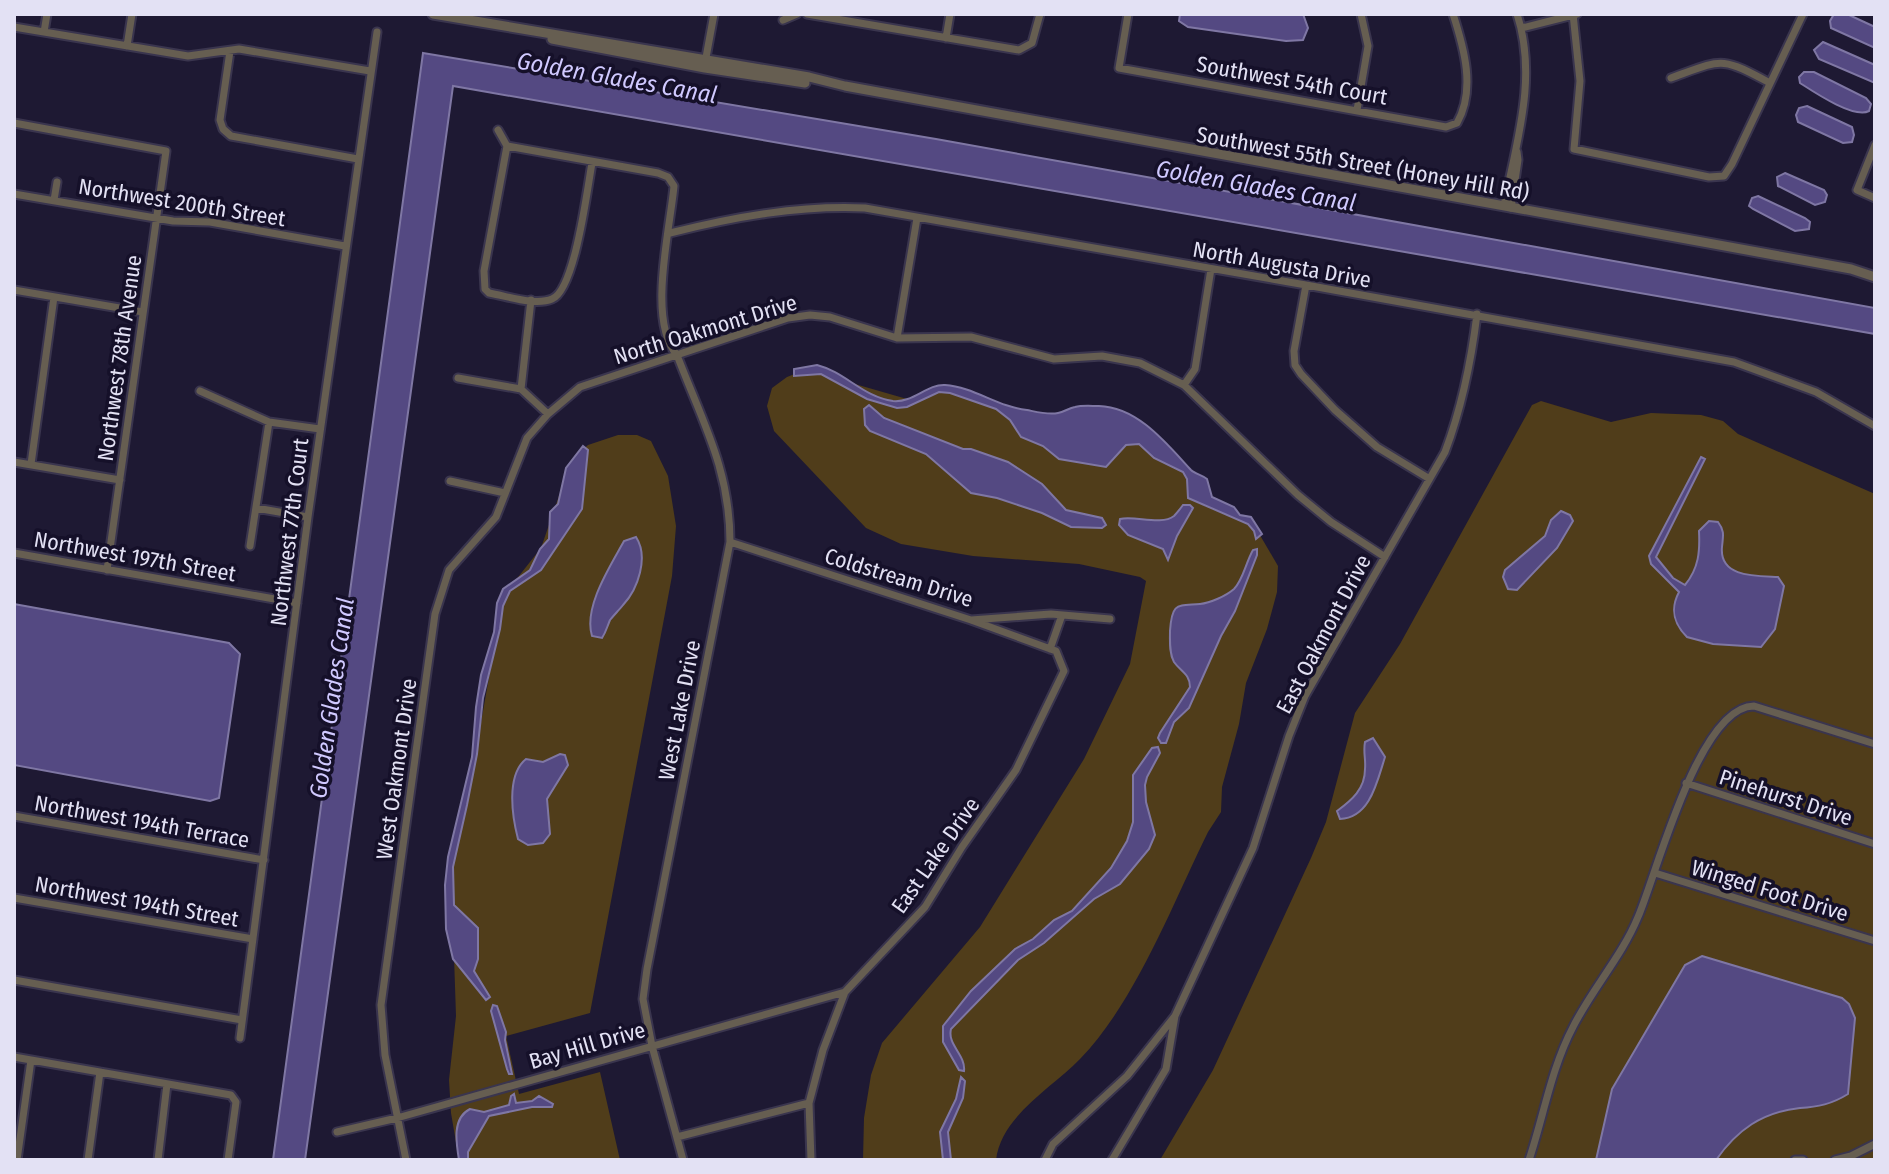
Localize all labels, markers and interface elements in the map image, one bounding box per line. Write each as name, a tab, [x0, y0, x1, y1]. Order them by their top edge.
water label: Golden Glades Canal	[515, 47, 719, 109]
street label: Southwest 54th Court	[1194, 50, 1390, 111]
street label: Southwest 55th Street (Honey Hill Rd)	[1194, 121, 1531, 206]
water label: Golden Glades Canal	[1154, 155, 1358, 217]
street label: Northwest 200th Street	[77, 173, 288, 232]
street label: North Augusta Drive	[1191, 236, 1373, 293]
street label: Northwest 78th Avenue	[92, 253, 147, 463]
street label: North Oakmont Drive	[610, 289, 800, 370]
street label: Northwest 77th Court	[265, 436, 315, 627]
street label: Northwest 197th Street	[32, 525, 239, 588]
street label: Coldstream Drive	[821, 542, 976, 613]
street label: East Oakmont Drive	[1270, 550, 1377, 718]
water label: Golden Glades Canal	[304, 596, 360, 800]
street label: West Lake Drive	[653, 638, 706, 782]
street label: West Oakmont Drive	[370, 677, 423, 861]
street label: Pinehurst Drive	[1716, 763, 1856, 832]
street label: Northwest 194th Terrace	[33, 789, 251, 854]
street label: East Lake Drive	[885, 792, 985, 919]
street label: Winged Foot Drive	[1688, 854, 1851, 927]
street label: Northwest 194th Street	[33, 870, 242, 933]
street label: Bay Hill Drive	[526, 1016, 648, 1075]

